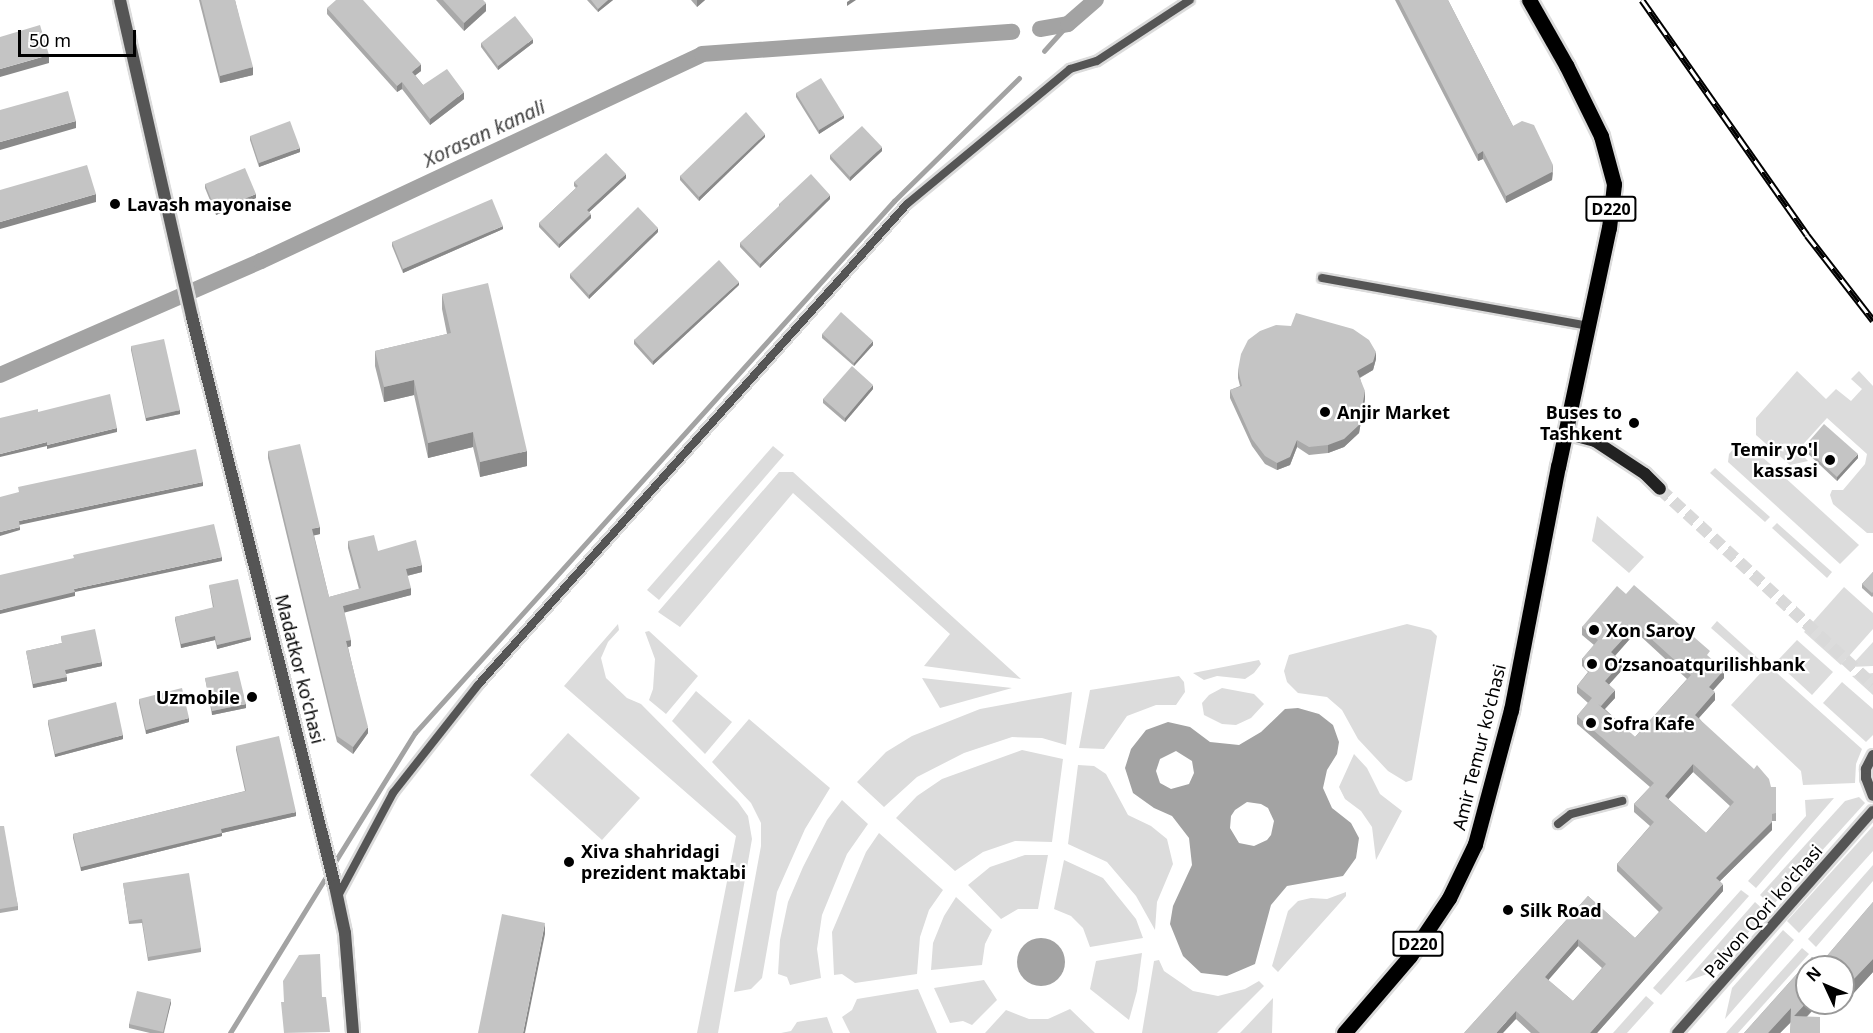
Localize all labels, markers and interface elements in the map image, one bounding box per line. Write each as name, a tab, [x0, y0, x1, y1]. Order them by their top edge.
scale bar	[21, 18, 140, 56]
text: 50 m	[29, 28, 71, 52]
water label: Xorasan kanali	[419, 94, 549, 172]
place label: Lavash mayonaise	[127, 193, 292, 215]
road number: D220	[1584, 196, 1638, 222]
marker: Lavash mayonaise	[108, 197, 122, 211]
place label: Anjir Market	[1337, 401, 1450, 423]
place label: Buses to Tashkent	[1540, 402, 1622, 444]
marker: Anjir Market	[1318, 405, 1332, 419]
marker: Buses to Tashkent	[1627, 416, 1641, 430]
place label: Temir yo'l kassasi	[1731, 439, 1818, 482]
marker: Temir yo'l kassasi	[1823, 453, 1837, 467]
street label: Madatkor ko'chasi	[271, 592, 329, 746]
place label: Xon Saroy	[1606, 619, 1695, 641]
marker: Xon Saroy	[1587, 623, 1601, 637]
place label: Oʻzsanoatqurilishbank	[1604, 653, 1805, 675]
marker: Oʻzsanoatqurilishbank	[1585, 657, 1599, 671]
street label: Amir Temur ko'chasi	[1448, 662, 1510, 832]
place label: Uzmobile	[156, 686, 240, 708]
marker: Uzmobile	[245, 690, 259, 704]
place label: Sofra Kafe	[1603, 712, 1695, 734]
marker: Sofra Kafe	[1584, 716, 1598, 730]
street label: Palvon Qori ko'chasi	[1699, 840, 1827, 982]
place label: Xiva shahridagi prezident maktabi	[581, 841, 746, 884]
marker: Xiva shahridagi prezident maktabi	[562, 855, 576, 869]
place label: Silk Road	[1520, 899, 1602, 921]
marker: Silk Road	[1501, 903, 1515, 917]
road number: D220	[1391, 931, 1445, 957]
north arrow	[1795, 955, 1855, 1015]
text: N	[1801, 962, 1826, 986]

